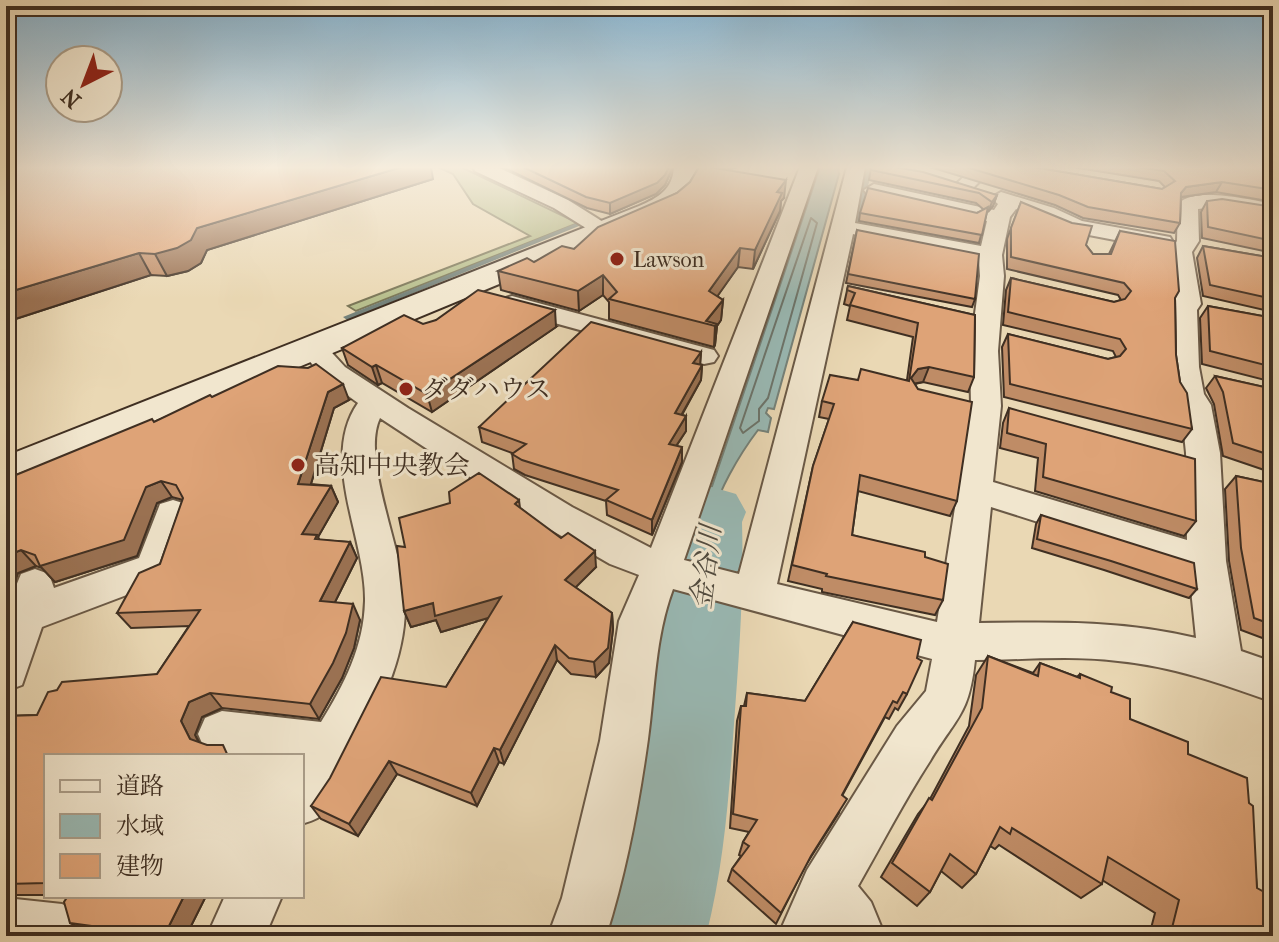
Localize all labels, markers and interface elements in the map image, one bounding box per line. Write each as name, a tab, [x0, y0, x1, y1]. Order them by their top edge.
north arrow	[44, 44, 124, 124]
text: N	[56, 83, 86, 113]
place label: Lawson	[633, 247, 705, 273]
marker: Lawson	[608, 250, 626, 268]
place label: ダダハウス	[422, 374, 551, 405]
marker: ダダハウス	[397, 380, 415, 398]
place label: 高知中央教会	[314, 450, 470, 481]
marker: 高知中央教会	[289, 456, 307, 474]
water label: 金谷川	[684, 520, 727, 611]
legend	[44, 754, 304, 898]
text: 道路	[116, 772, 164, 800]
text: 水域	[116, 812, 164, 840]
text: 建物	[116, 852, 164, 880]

